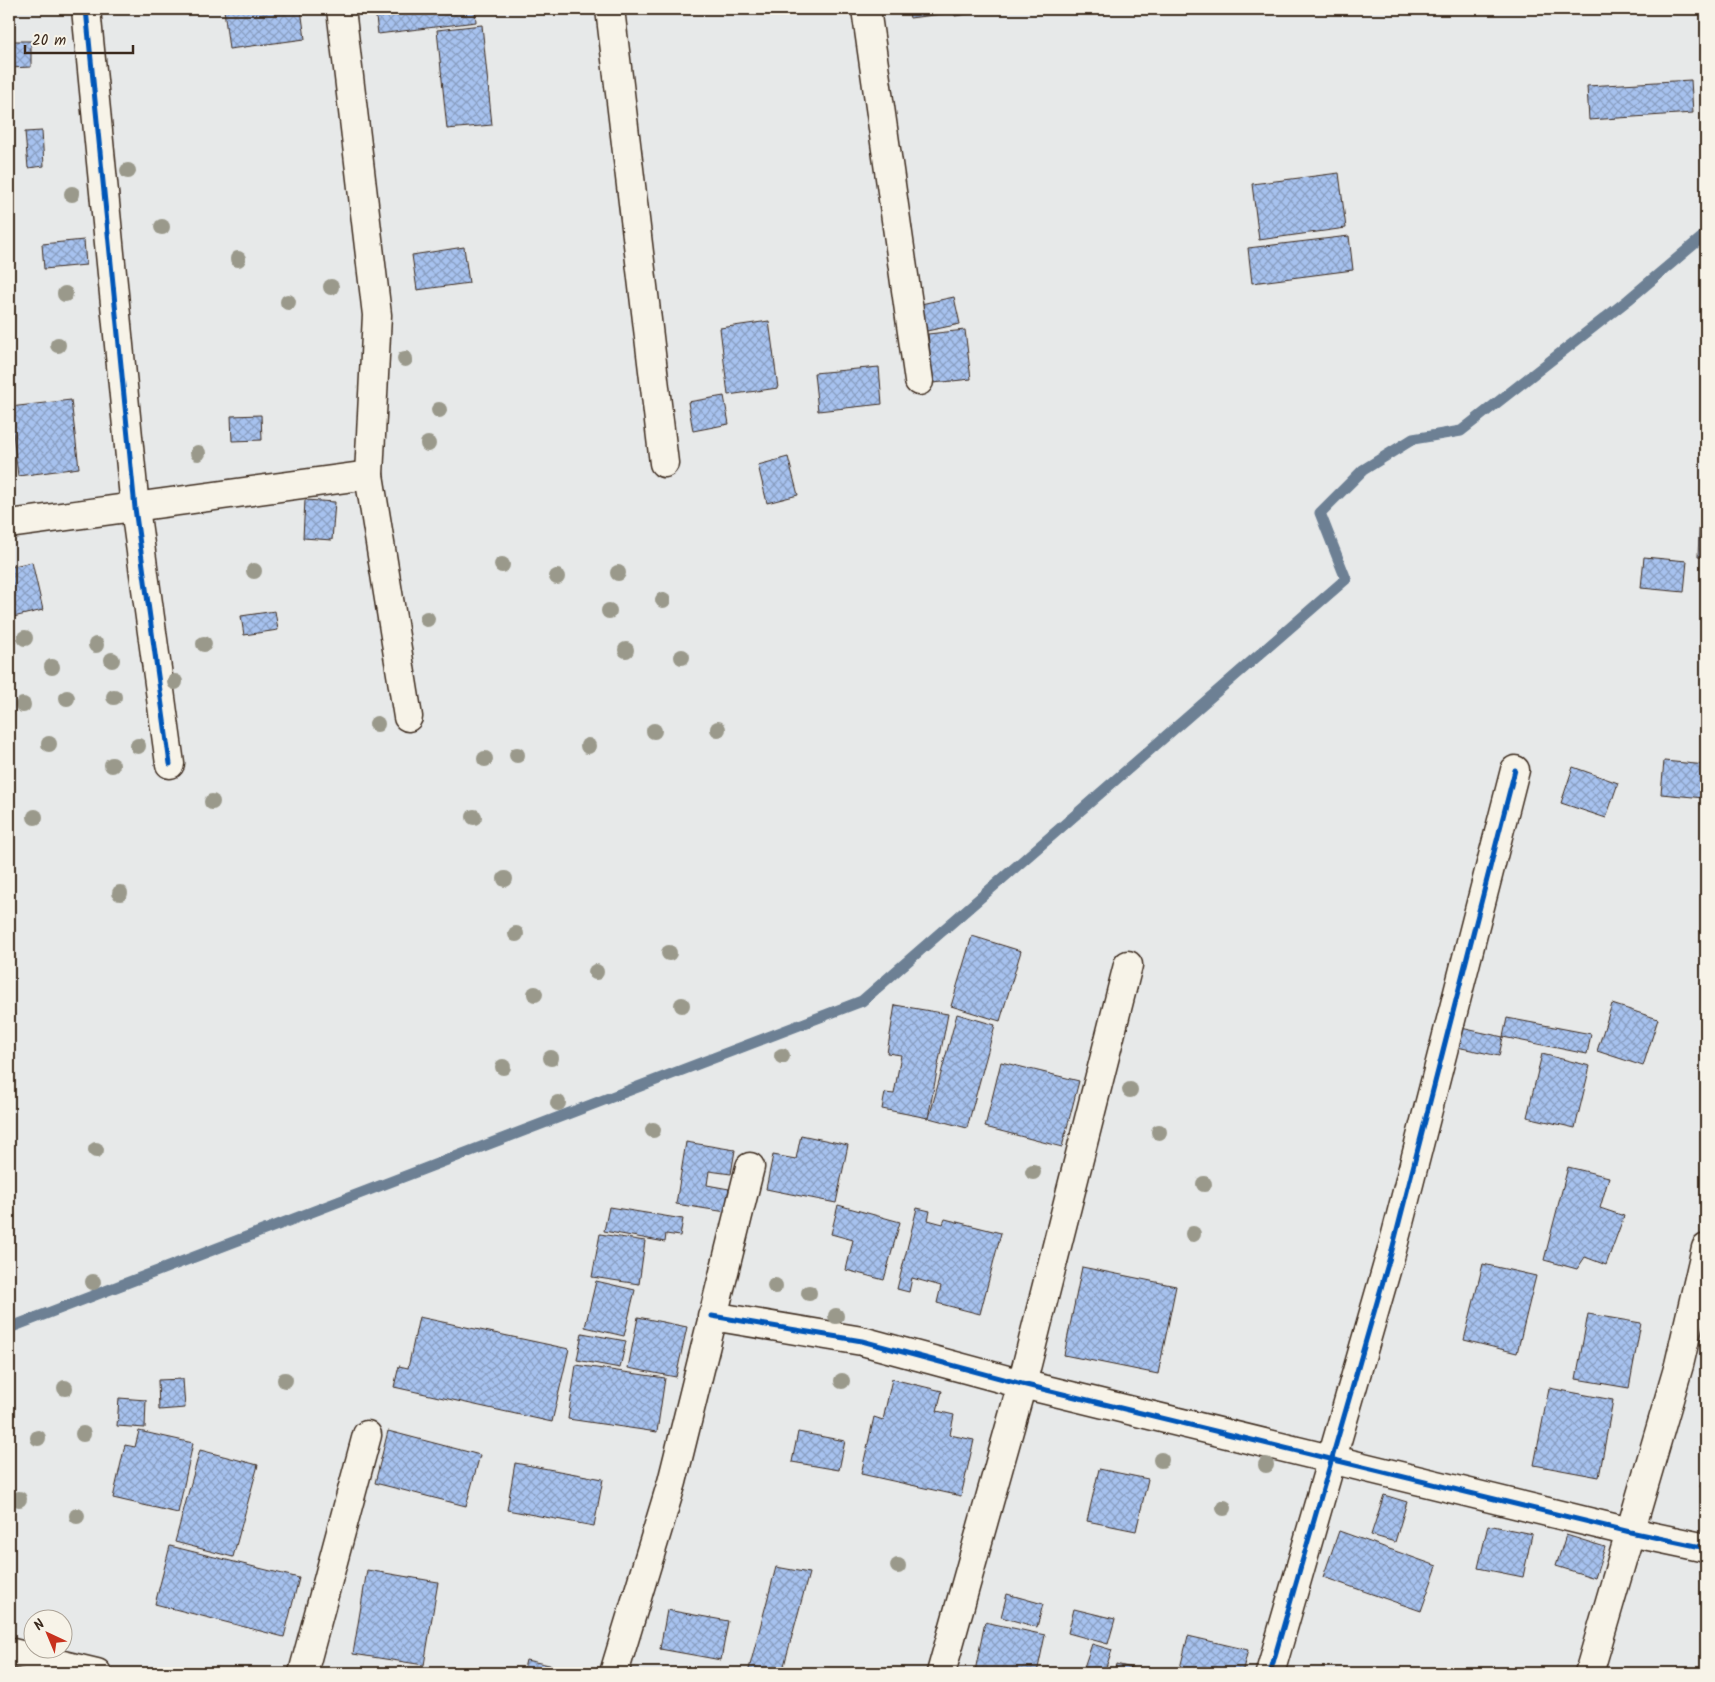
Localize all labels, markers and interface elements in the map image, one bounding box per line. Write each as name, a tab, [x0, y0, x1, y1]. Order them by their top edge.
scale bar	[25, 22, 132, 54]
text: 20 m	[32, 29, 66, 53]
north arrow	[22, 1610, 72, 1660]
text: N	[29, 1614, 51, 1636]

